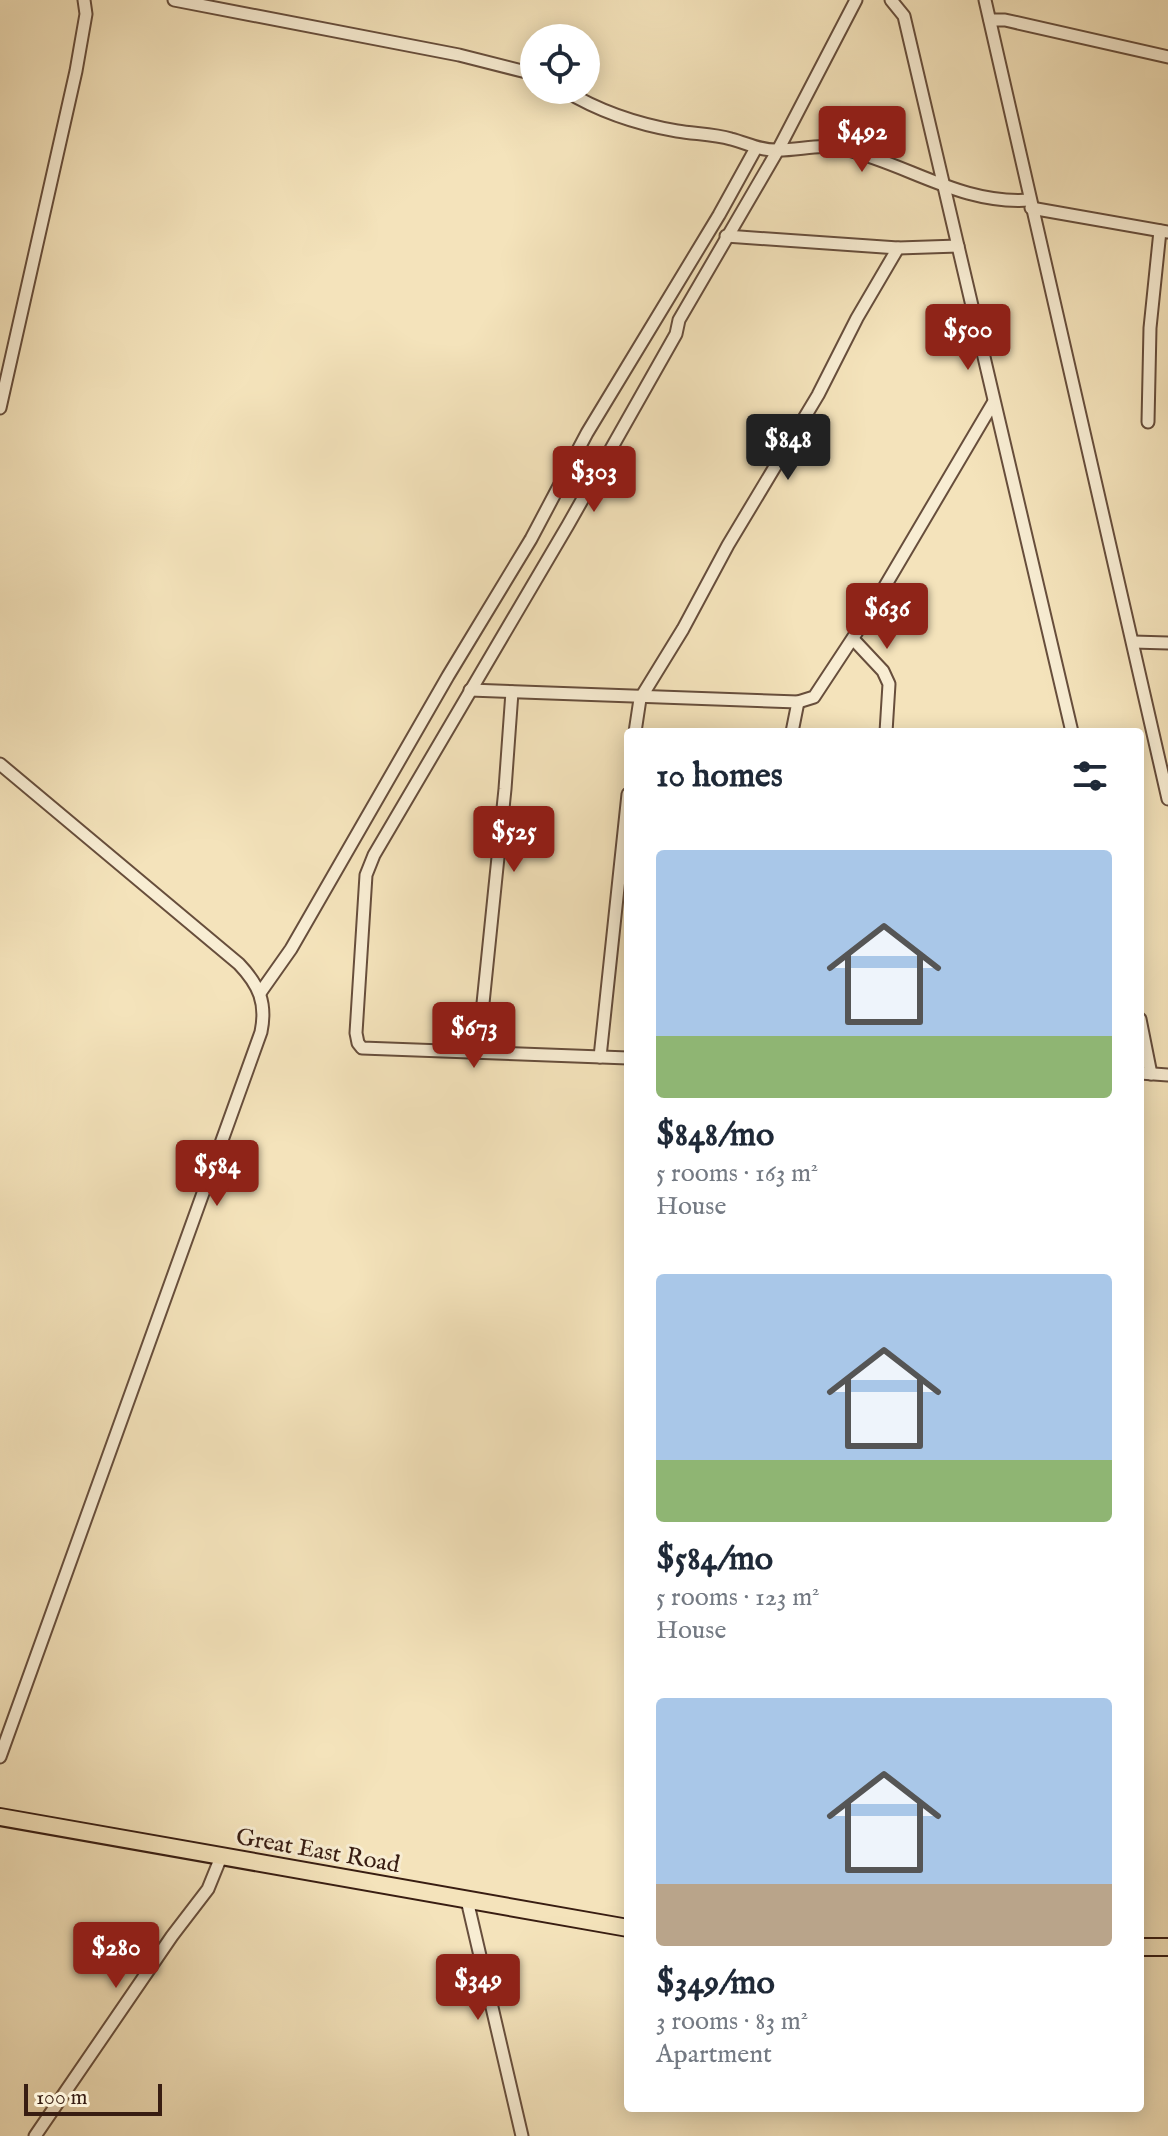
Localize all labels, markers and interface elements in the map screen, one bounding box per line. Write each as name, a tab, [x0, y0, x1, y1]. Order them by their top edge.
map controls	[520, 24, 600, 104]
button: locate	[520, 24, 600, 104]
pin: $492	[815, 106, 909, 174]
text: $492	[837, 115, 887, 148]
pin: $500	[921, 304, 1015, 372]
text: $500	[943, 313, 993, 346]
pin: $848	[741, 414, 835, 482]
text: $848	[764, 423, 812, 456]
pin: $303	[547, 446, 641, 514]
text: $303	[571, 455, 617, 488]
pin: $636	[840, 583, 934, 651]
text: $636	[864, 592, 910, 625]
icon: filters	[1068, 754, 1112, 798]
text: 10 homes	[656, 755, 783, 798]
pin: $525	[467, 806, 561, 874]
text: $525	[491, 815, 537, 848]
icon: home	[812, 902, 956, 1046]
pin: $673	[427, 1002, 521, 1070]
text: $673	[450, 1011, 498, 1044]
text: $848/mo	[656, 1114, 774, 1157]
pin: $584	[170, 1140, 264, 1208]
text: $584	[194, 1149, 240, 1182]
text: 5 rooms · 163 m²	[656, 1157, 818, 1190]
text: House	[656, 1190, 726, 1223]
icon: home	[812, 1326, 956, 1470]
text: $584/mo	[656, 1538, 773, 1581]
text: 5 rooms · 123 m²	[656, 1581, 820, 1614]
text: House	[656, 1614, 726, 1647]
icon: home	[812, 1750, 956, 1894]
street label: Great East Road	[233, 1822, 402, 1881]
pin: $280	[69, 1922, 163, 1990]
text: $280	[91, 1931, 141, 1964]
pin: $349	[431, 1954, 525, 2022]
text: $349/mo	[656, 1962, 775, 2005]
text: $349	[454, 1963, 502, 1996]
text: 3 rooms · 83 m²	[656, 2005, 808, 2038]
text: Apartment	[656, 2038, 772, 2071]
scale bar	[24, 2080, 162, 2116]
text: 100 m	[36, 2084, 88, 2112]

